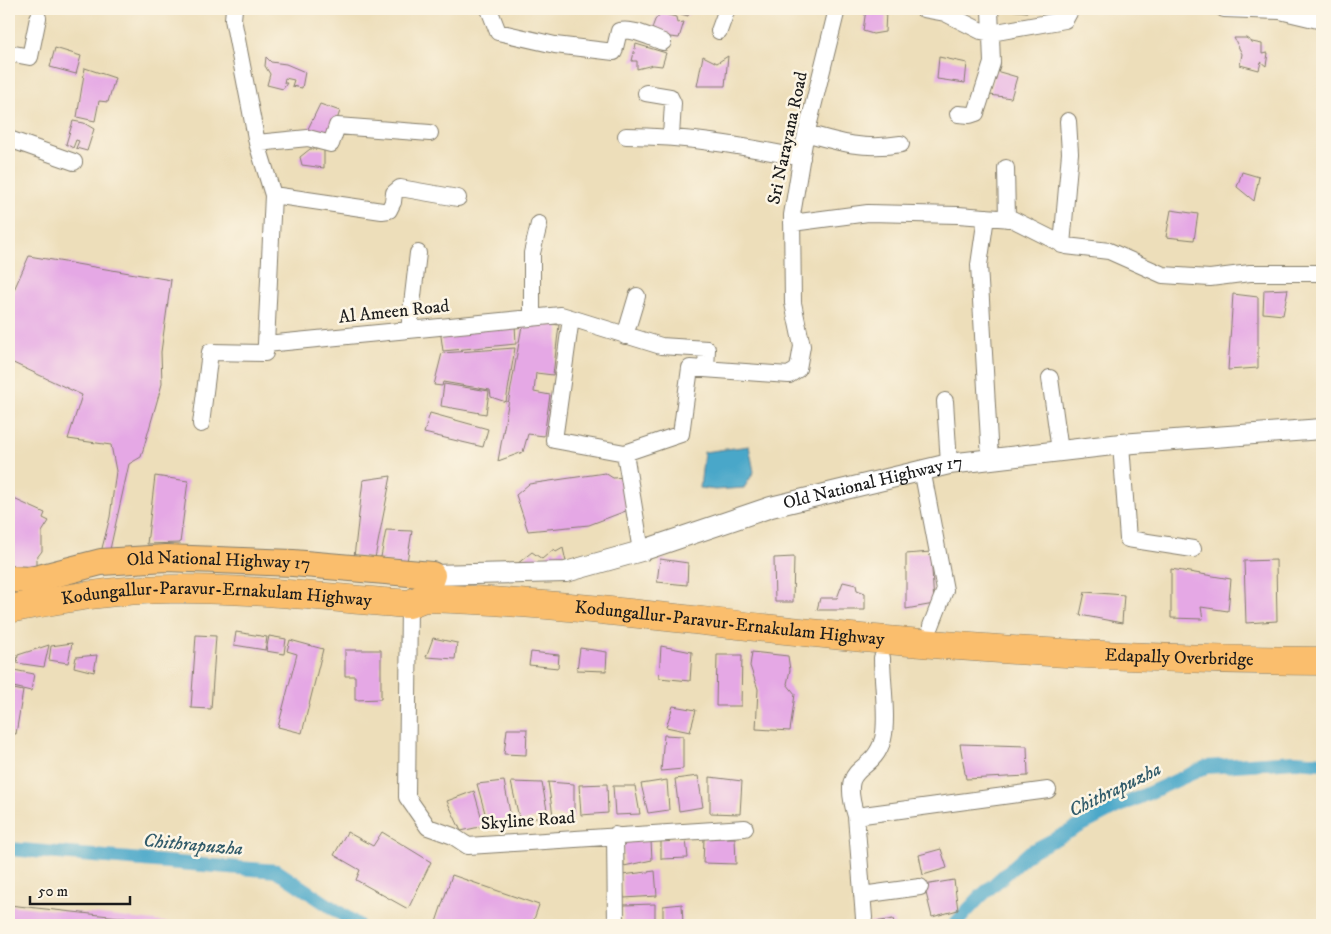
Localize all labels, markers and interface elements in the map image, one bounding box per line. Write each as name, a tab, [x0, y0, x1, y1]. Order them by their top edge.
street label: Sri Narayana Road	[763, 70, 813, 206]
street label: Al Ameen Road	[338, 295, 450, 329]
street label: Old National Highway 17	[781, 452, 964, 515]
street label: Old National Highway 17	[126, 547, 311, 575]
street label: Kodungallur-Paravur-Ernakulam Highway	[60, 578, 373, 612]
street label: Kodungallur-Paravur-Ernakulam Highway	[574, 597, 886, 651]
street label: Edapally Overbridge	[1104, 644, 1254, 671]
water label: Chithrapuzha	[1065, 758, 1165, 823]
street label: Skyline Road	[480, 807, 576, 835]
water label: Chithrapuzha	[142, 829, 244, 862]
scale bar	[30, 874, 130, 906]
text: 50 m	[38, 882, 68, 901]

